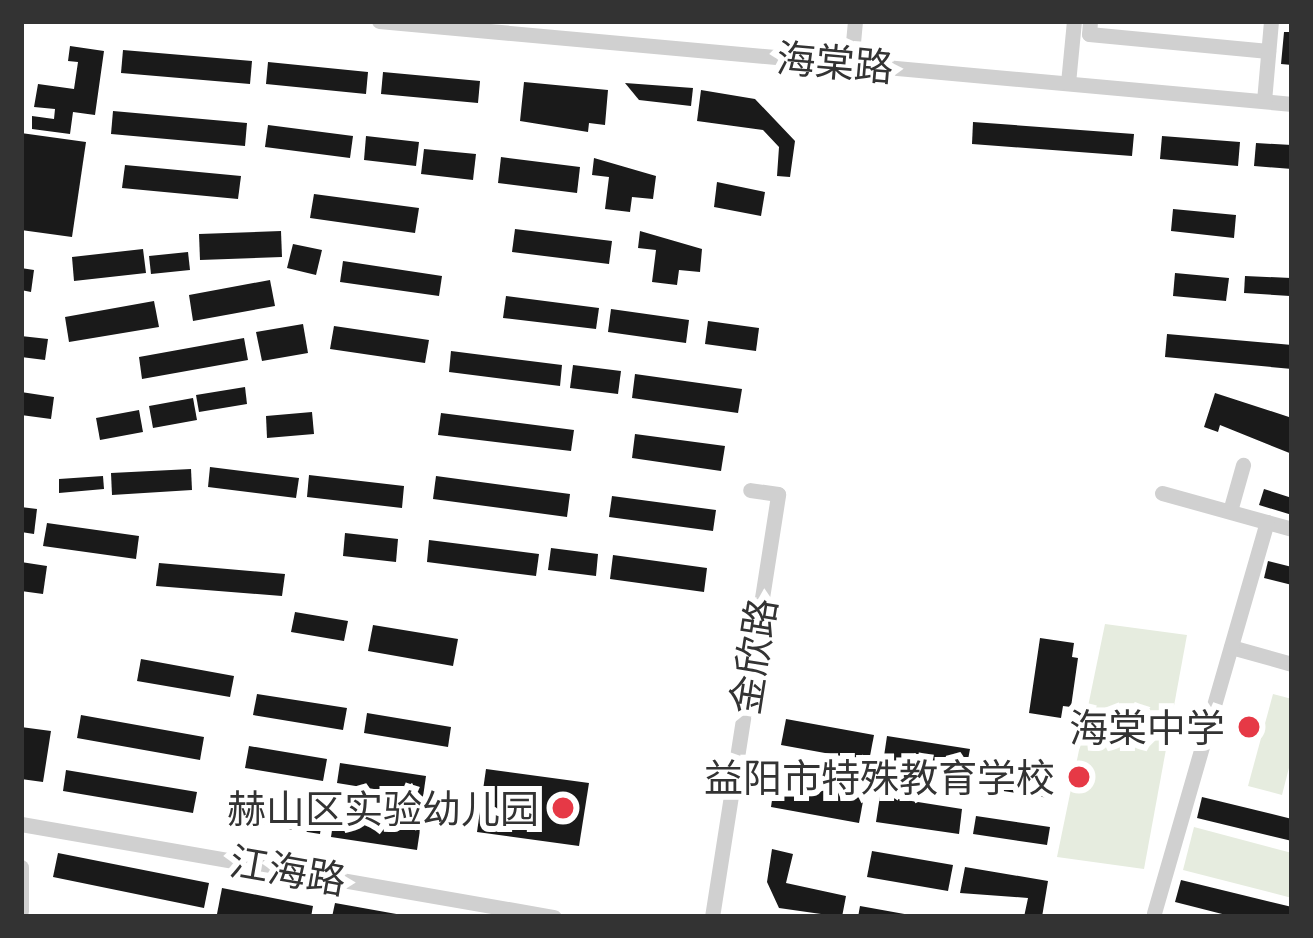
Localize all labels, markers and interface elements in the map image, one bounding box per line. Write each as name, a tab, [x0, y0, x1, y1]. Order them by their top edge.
street label: 海棠路	[775, 34, 895, 90]
street label: 金欣路	[721, 595, 785, 717]
place label: 海棠中学	[1069, 704, 1225, 750]
marker: 海棠中学	[1236, 714, 1262, 740]
place label: 益阳市特殊教育学校	[704, 754, 1055, 800]
marker: 益阳市特殊教育学校	[1066, 764, 1092, 790]
place label: 赫山区实验幼儿园	[227, 785, 539, 831]
marker: 赫山区实验幼儿园	[550, 795, 576, 821]
street label: 江海路	[226, 837, 350, 903]

